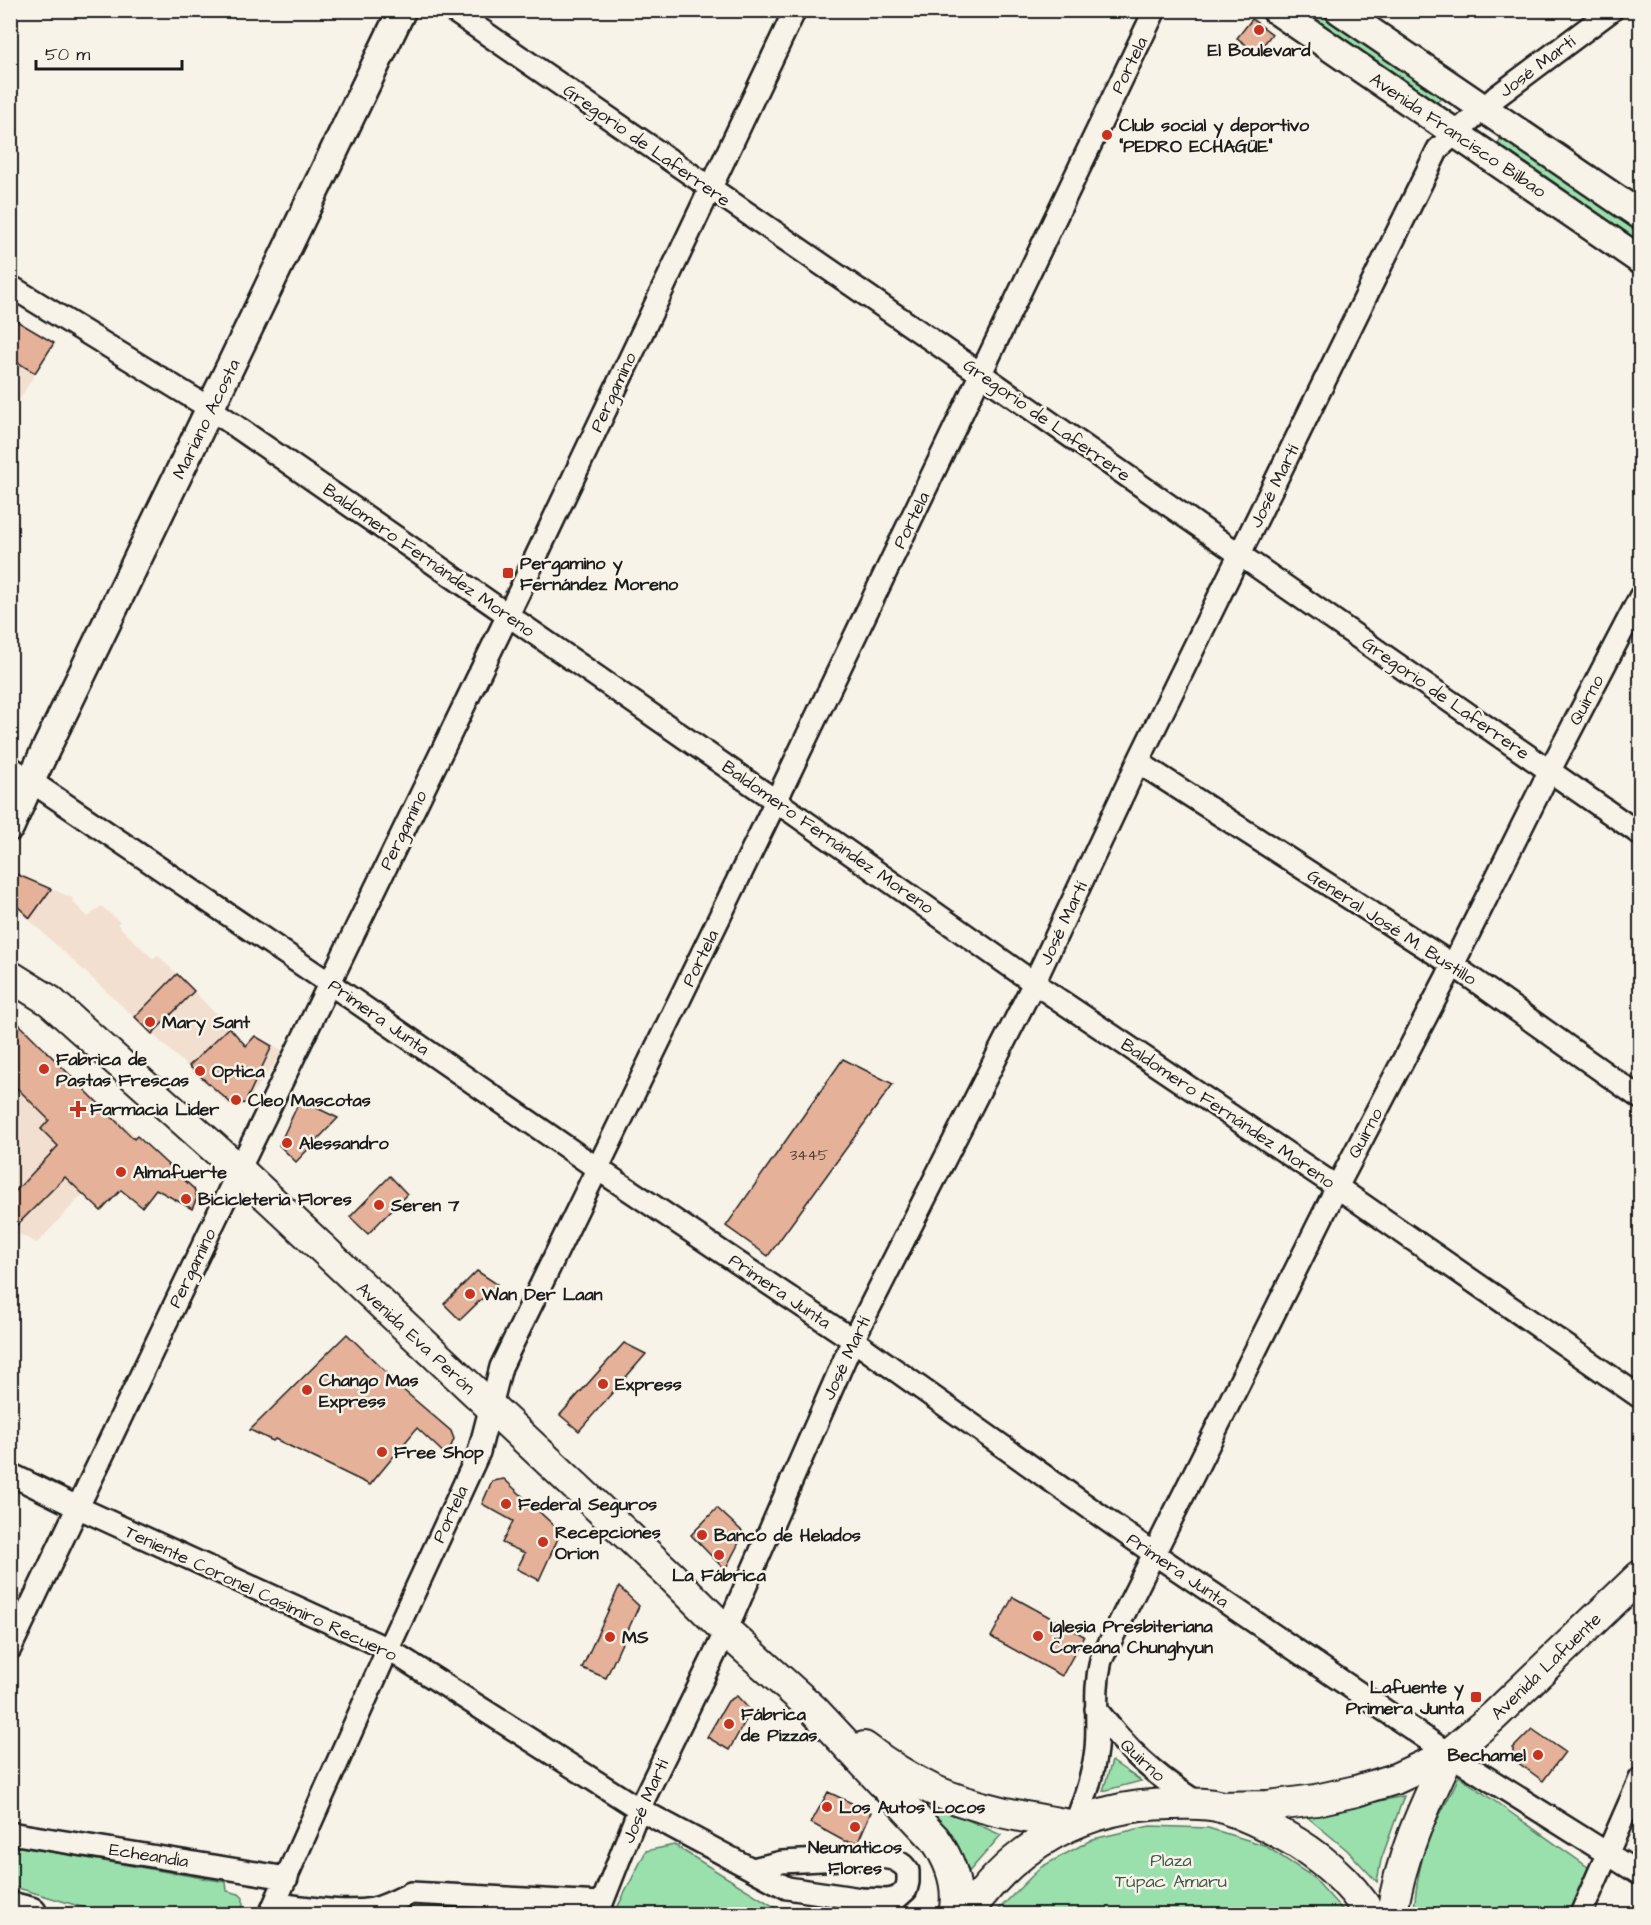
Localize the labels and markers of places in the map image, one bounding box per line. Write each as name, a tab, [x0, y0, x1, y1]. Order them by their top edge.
marker: El Boulevard	[1252, 23, 1266, 37]
place label: El Boulevard	[1208, 38, 1311, 63]
place label: Club social y deportivo "PEDRO ECHAGÜE"	[1119, 113, 1310, 159]
marker: Club social y deportivo "PEDRO ECHAGÜE"	[1100, 128, 1114, 142]
place label: Pergamino y Fernández Moreno	[520, 551, 679, 597]
marker: Pergamino y Fernández Moreno	[501, 566, 515, 580]
place label: Mary Sant	[162, 1010, 251, 1036]
marker: Mary Sant	[143, 1015, 157, 1029]
place label: Fabrica de Pastas Frescas	[56, 1047, 189, 1093]
place label: Optica	[212, 1059, 265, 1084]
marker: Fabrica de Pastas Frescas	[37, 1062, 51, 1076]
marker: Optica	[193, 1064, 207, 1078]
place label: Cleo Mascotas	[248, 1088, 371, 1113]
marker: Cleo Mascotas	[229, 1093, 243, 1107]
place label: Farmacia Lider	[90, 1097, 219, 1122]
marker: Farmacia Lider	[71, 1102, 85, 1116]
place label: Alessandro	[299, 1131, 389, 1156]
marker: Alessandro	[280, 1136, 294, 1150]
place label: Almafuerte	[133, 1160, 227, 1185]
marker: Almafuerte	[114, 1165, 128, 1179]
place label: Bicicleteria Flores	[198, 1187, 352, 1212]
marker: Bicicleteria Flores	[179, 1192, 193, 1206]
place label: Seren 7	[390, 1193, 460, 1218]
marker: Seren 7	[372, 1198, 386, 1212]
place label: Wan Der Laan	[481, 1282, 603, 1307]
marker: Wan Der Laan	[463, 1287, 477, 1301]
place label: Chango Mas Express	[319, 1368, 419, 1414]
place label: Express	[615, 1372, 682, 1397]
marker: Express	[596, 1377, 610, 1391]
marker: Chango Mas Express	[300, 1383, 314, 1397]
place label: Free Shop	[394, 1440, 484, 1465]
marker: Free Shop	[375, 1445, 389, 1459]
place label: Federal Seguros	[518, 1492, 657, 1518]
marker: Federal Seguros	[499, 1497, 513, 1511]
place label: Recepciones Orion	[555, 1520, 661, 1566]
place label: Banco de Helados	[714, 1523, 861, 1548]
marker: Banco de Helados	[695, 1528, 709, 1542]
marker: Recepciones Orion	[536, 1535, 550, 1549]
marker: La Fábrica	[712, 1548, 726, 1562]
place label: La Fábrica	[672, 1563, 767, 1588]
place label: Iglesia Presbiteriana Coreana Chunghyun	[1050, 1614, 1214, 1661]
place label: MS	[622, 1625, 649, 1650]
marker: Iglesia Presbiteriana Coreana Chunghyun	[1031, 1629, 1045, 1643]
marker: MS	[603, 1630, 617, 1644]
place label: Lafuente y Primera Junta	[1346, 1675, 1465, 1721]
marker: Lafuente y Primera Junta	[1469, 1690, 1483, 1704]
place label: Fábrica de Pizzas	[740, 1702, 817, 1748]
marker: Fábrica de Pizzas	[722, 1717, 736, 1731]
place label: Bechamel	[1447, 1743, 1526, 1768]
marker: Bechamel	[1531, 1748, 1545, 1762]
place label: Los Autos Locos	[839, 1795, 985, 1820]
marker: Los Autos Locos	[820, 1800, 834, 1814]
marker: Neumaticos Flores	[848, 1820, 862, 1834]
place label: Neumaticos Flores	[808, 1835, 902, 1881]

